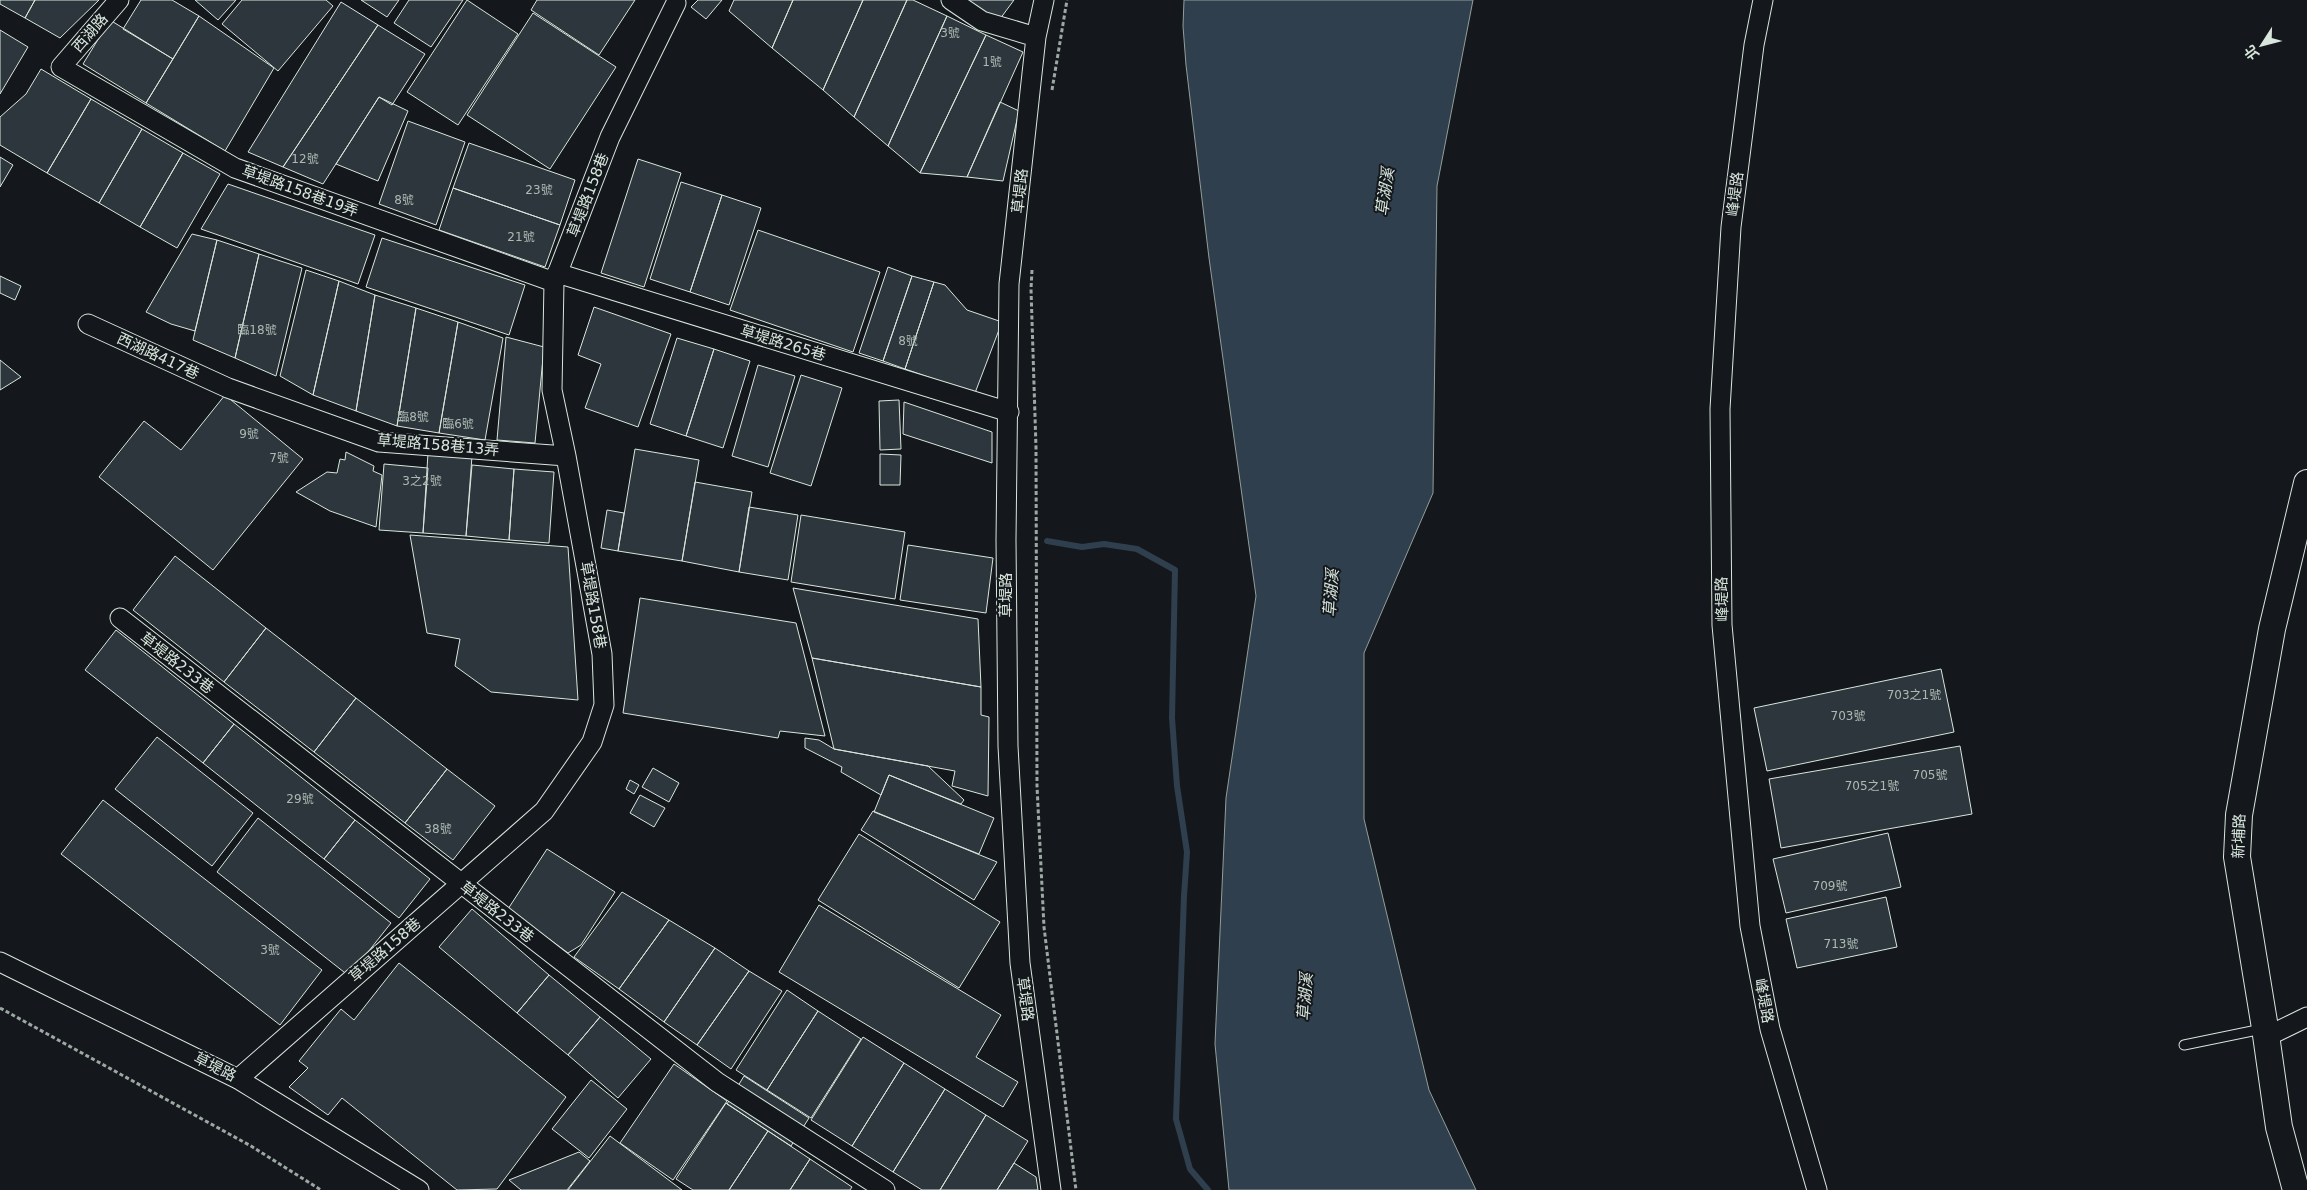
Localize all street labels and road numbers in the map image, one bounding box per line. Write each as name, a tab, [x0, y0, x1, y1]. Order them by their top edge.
street label: 西湖路	[68, 10, 112, 56]
street label: 草堤路158巷	[564, 150, 612, 240]
street label: 草堤路158巷19弄	[239, 162, 361, 220]
street label: 草堤路	[1009, 168, 1031, 214]
street label: 峰堤路	[1723, 171, 1747, 217]
street label: 草堤路265巷	[738, 321, 828, 365]
street label: 西湖路417巷	[114, 329, 202, 383]
street label: 草堤路158巷13弄	[376, 431, 500, 459]
street label: 草堤路158巷	[576, 560, 610, 650]
street label: 草堤路	[997, 572, 1015, 618]
street label: 峰堤路	[1713, 576, 1731, 622]
street label: 草堤路233巷	[137, 629, 217, 697]
street label: 新埔路	[2229, 813, 2249, 859]
street label: 草堤路233巷	[457, 878, 537, 946]
street label: 草堤路158巷	[346, 914, 424, 986]
street label: 草堤路	[1013, 975, 1037, 1023]
street label: 峰堤路	[1751, 977, 1777, 1025]
street label: 草堤路	[191, 1049, 239, 1085]

